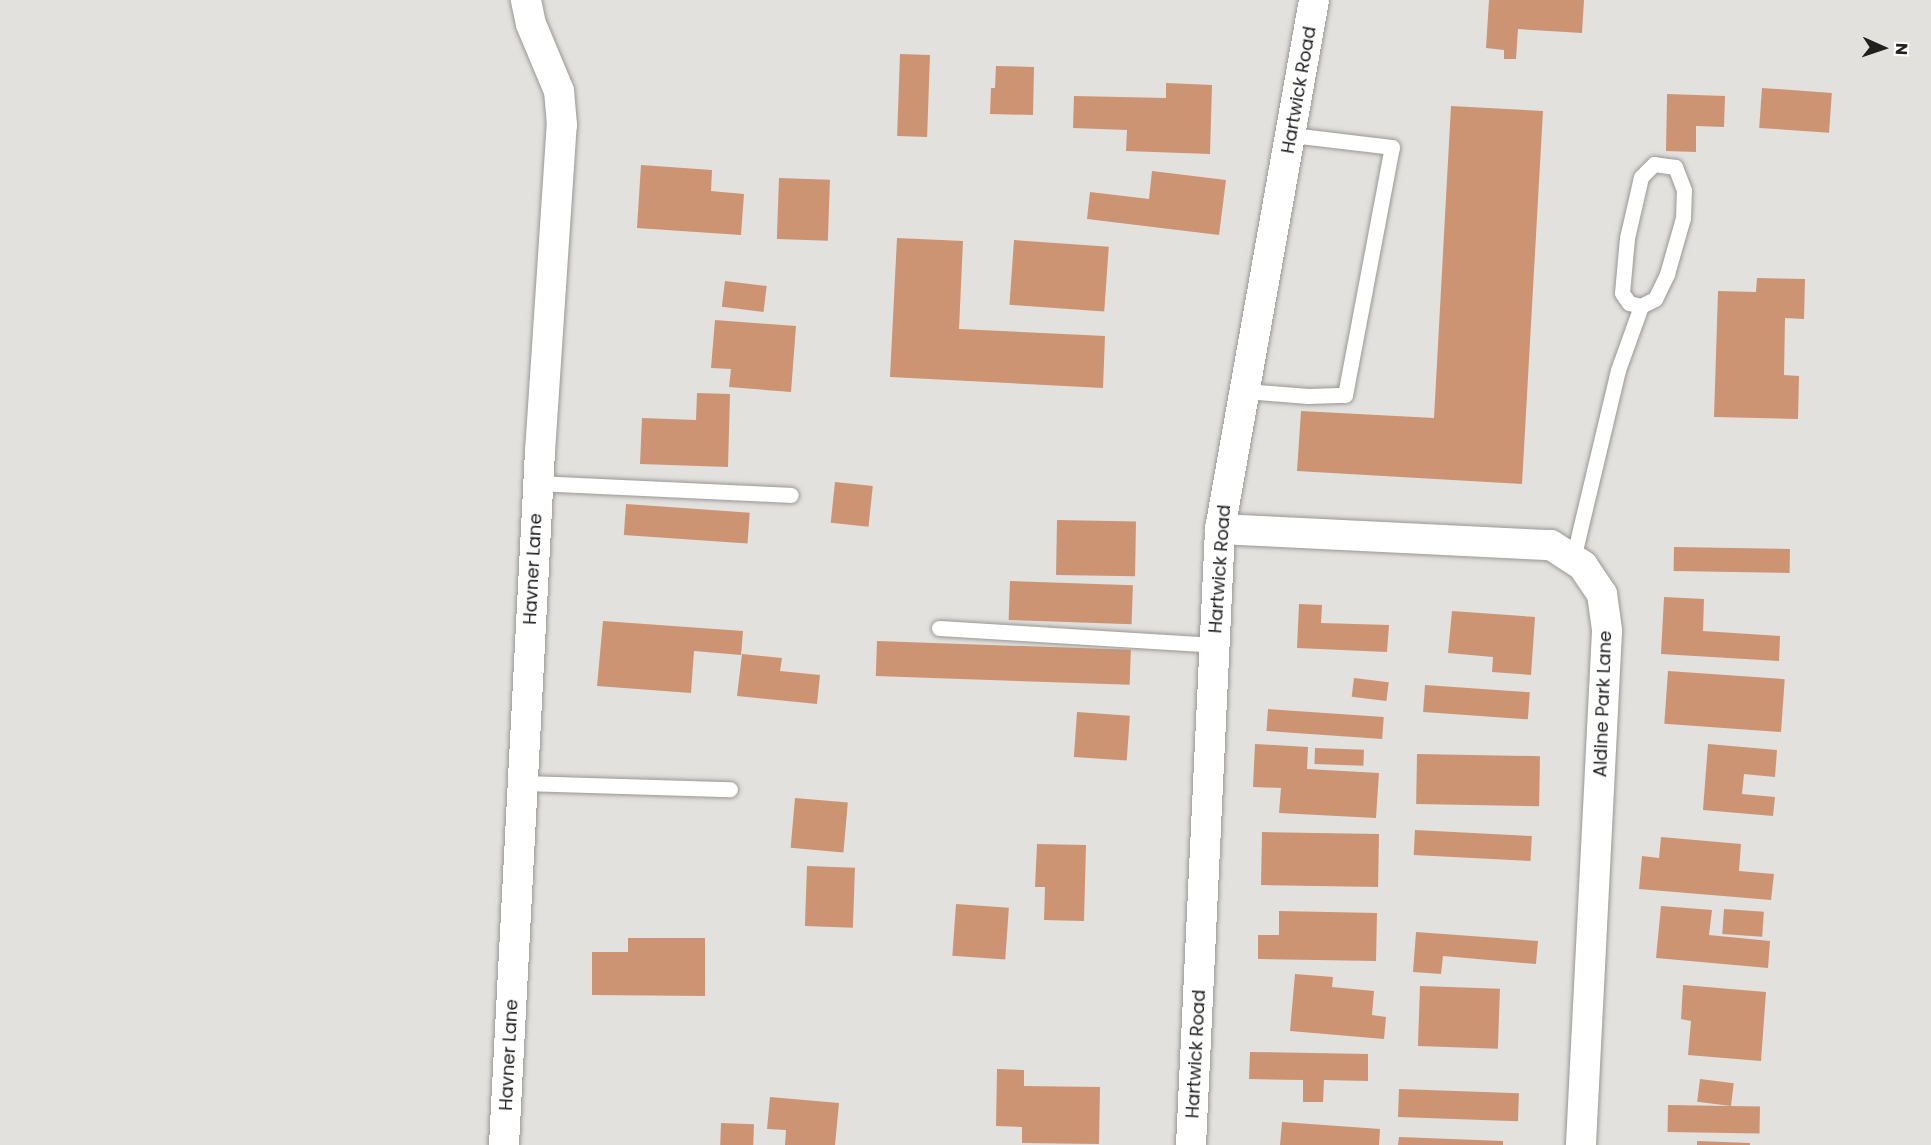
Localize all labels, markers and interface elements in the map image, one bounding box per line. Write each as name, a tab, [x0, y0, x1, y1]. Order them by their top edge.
north arrow	[1853, 18, 1913, 78]
street label: Hartwick Road	[1277, 25, 1321, 155]
text: N	[1890, 42, 1913, 56]
street label: Hartwick Road	[1205, 504, 1235, 634]
street label: Havner Lane	[519, 513, 547, 625]
street label: Aldine Park Lane	[1590, 630, 1616, 778]
street label: Hartwick Road	[1182, 989, 1210, 1119]
street label: Havner Lane	[495, 999, 523, 1111]

